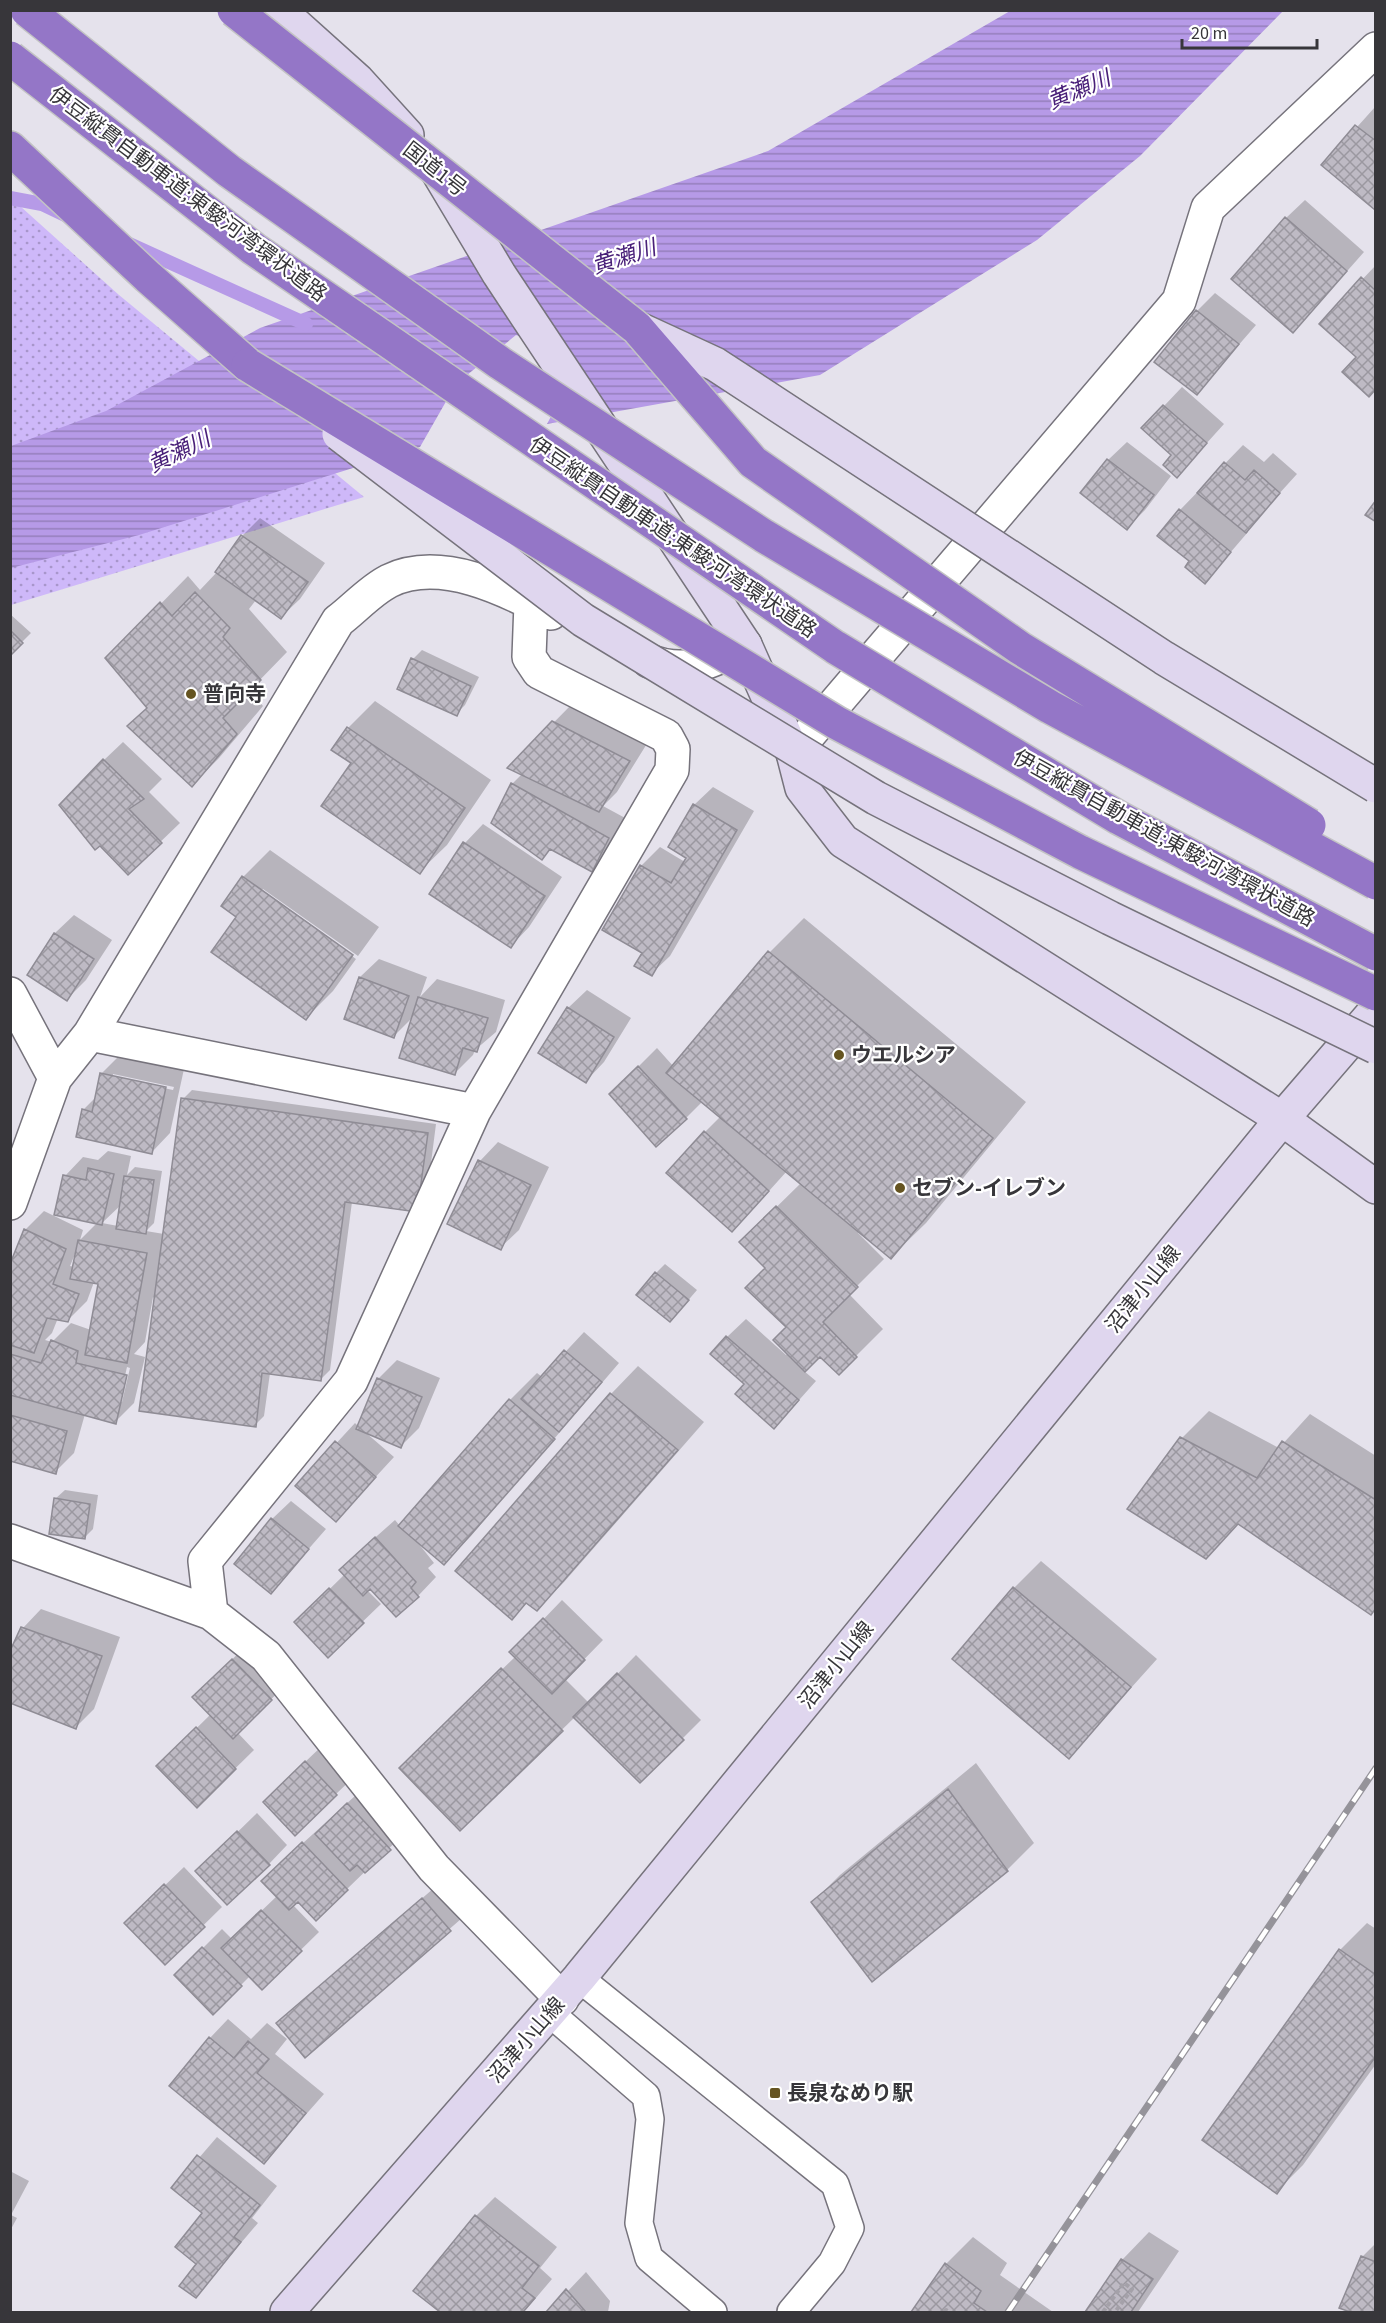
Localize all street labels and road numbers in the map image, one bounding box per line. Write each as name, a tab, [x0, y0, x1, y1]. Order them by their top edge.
street label: 伊豆縦貫自動車道;東駿河湾環状道路	[43, 79, 333, 309]
street label: 国道1号	[397, 135, 473, 203]
street label: 伊豆縦貫自動車道;東駿河湾環状道路	[523, 429, 823, 645]
street label: 伊豆縦貫自動車道;東駿河湾環状道路	[1008, 742, 1320, 934]
street label: 沼津小山線	[1098, 1239, 1188, 1339]
street label: 沼津小山線	[791, 1615, 881, 1715]
street label: 沼津小山線	[480, 1991, 572, 2089]

